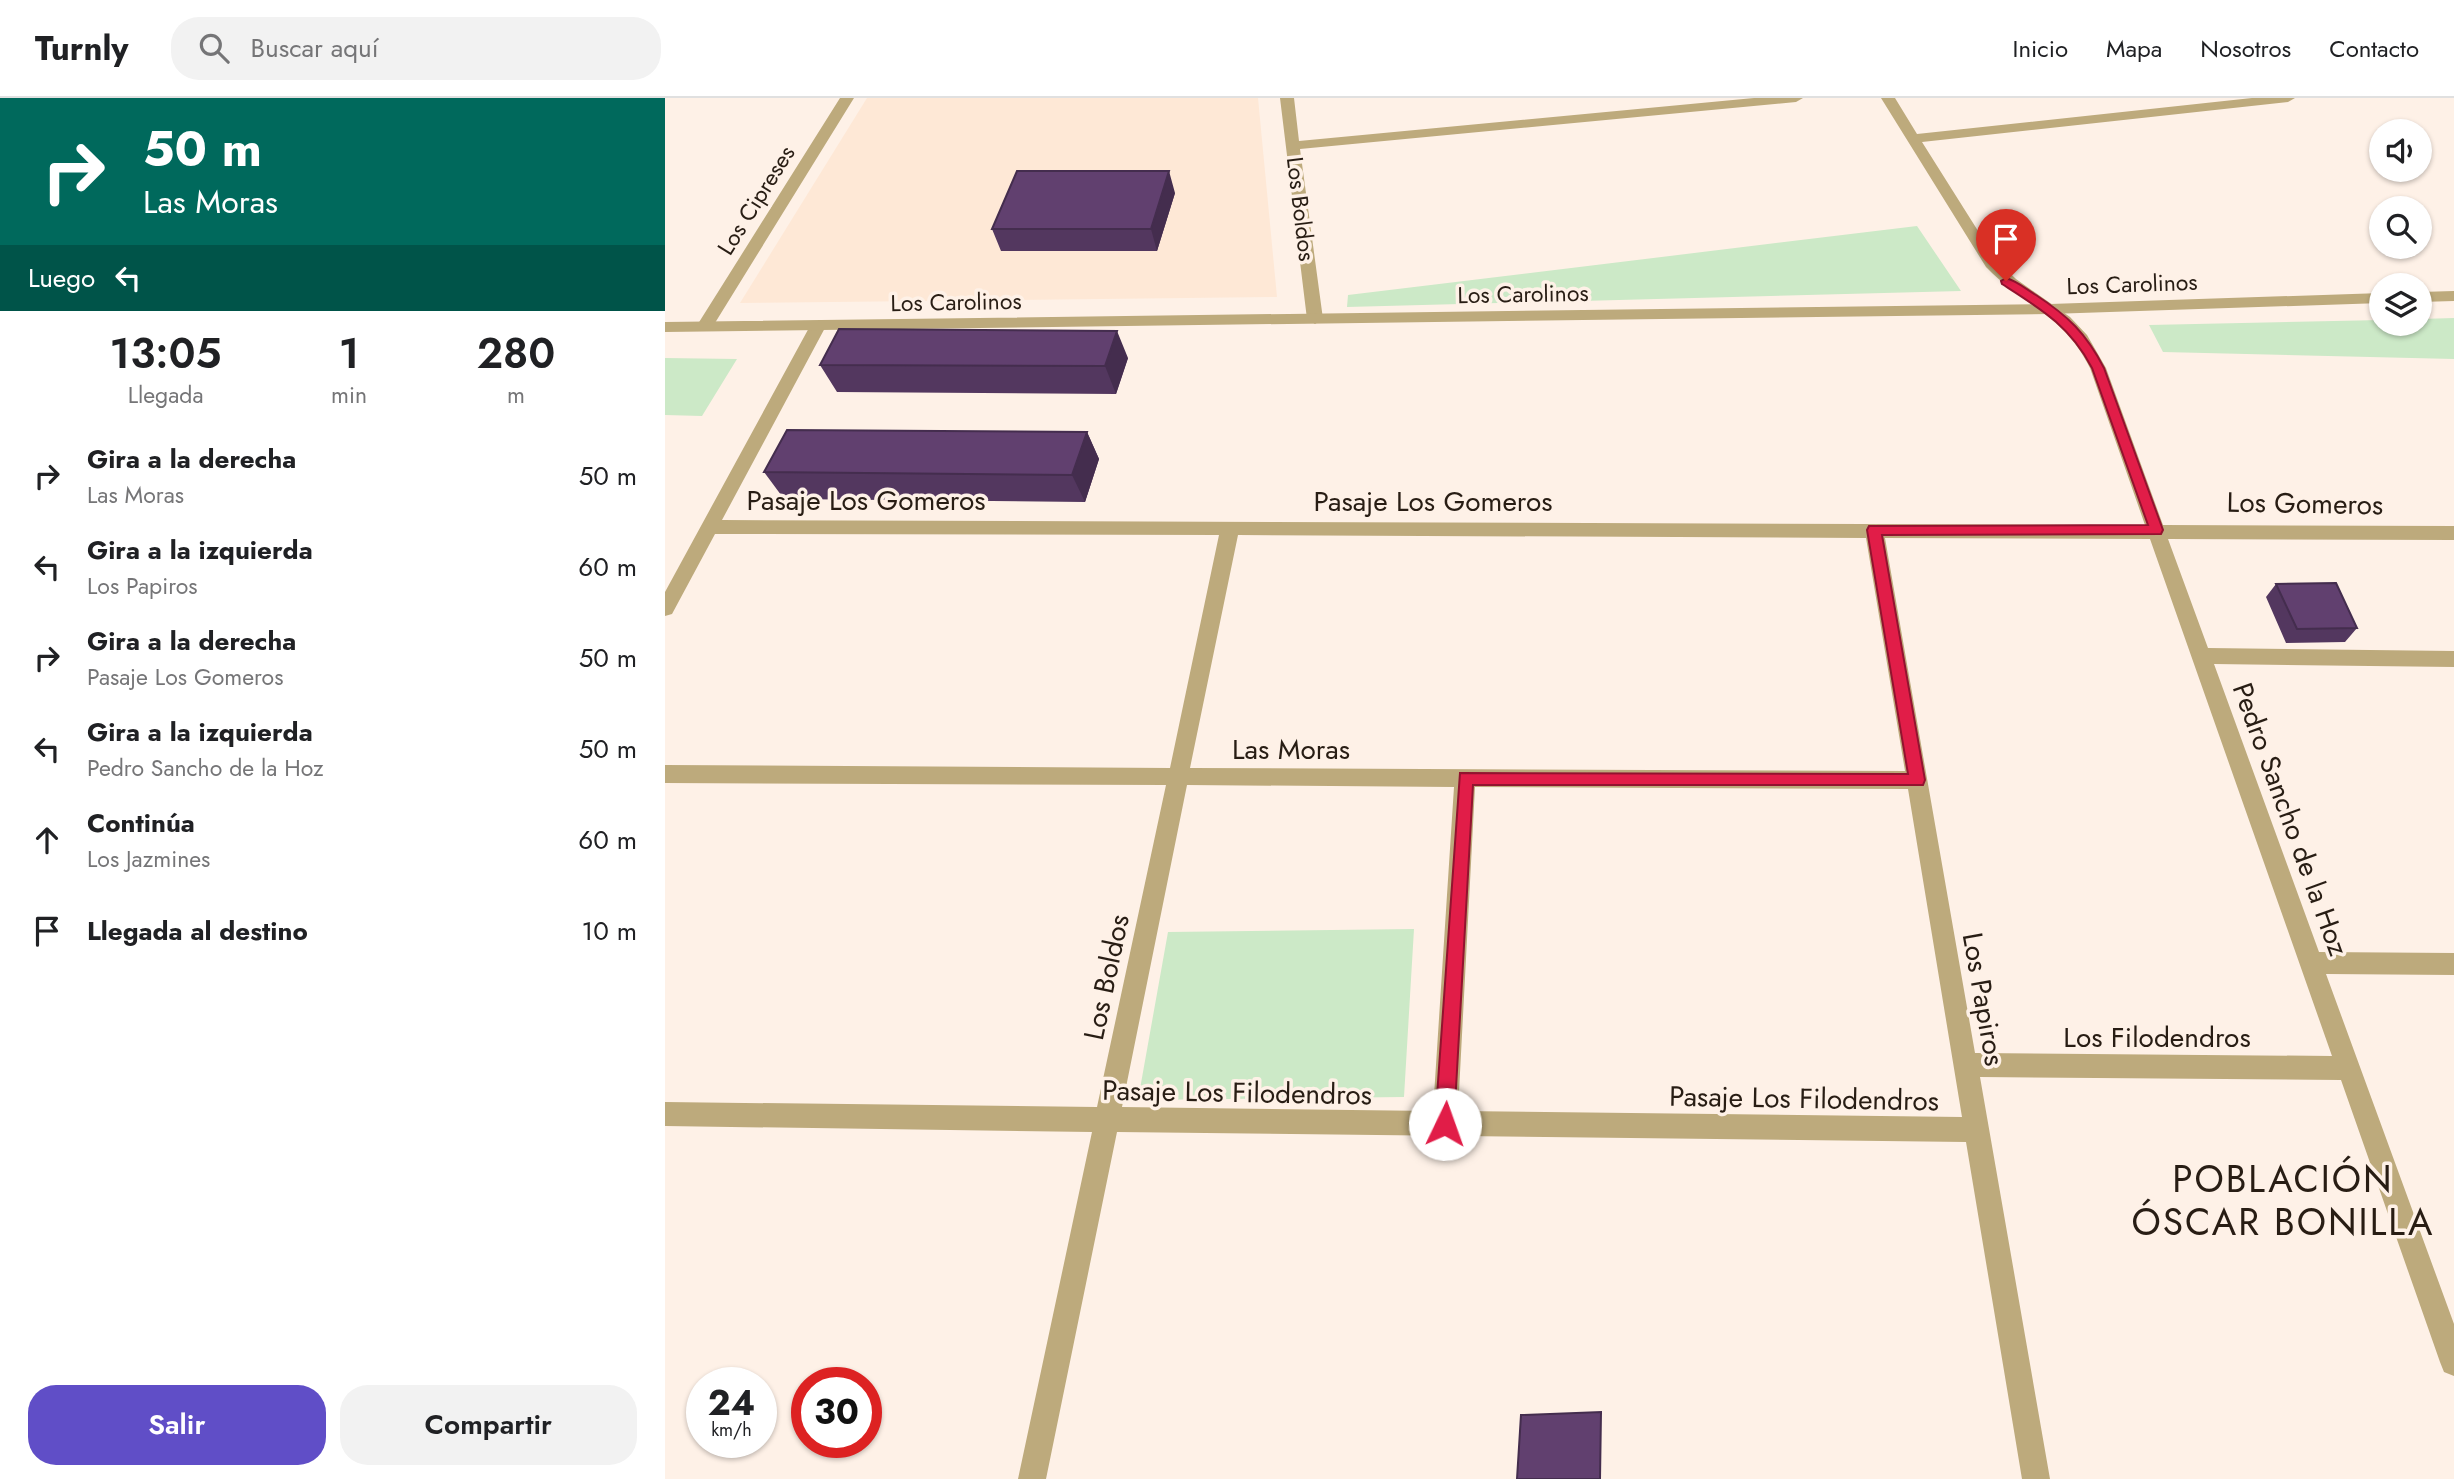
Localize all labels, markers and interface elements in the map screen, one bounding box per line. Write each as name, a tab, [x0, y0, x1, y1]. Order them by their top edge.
search box	[171, 17, 661, 80]
text: Turnly	[35, 25, 129, 72]
icon: search	[195, 29, 233, 67]
text: Buscar aquí	[251, 29, 379, 67]
text: Inicio	[2013, 31, 2068, 66]
text: Mapa	[2106, 31, 2162, 66]
text: Nosotros	[2200, 31, 2291, 66]
text: Contacto	[2329, 31, 2419, 66]
text: 50 m	[143, 114, 262, 184]
map controls	[2369, 119, 2432, 336]
button: sound	[2369, 119, 2432, 182]
icon: right	[28, 126, 119, 217]
street label: Los Cipreses	[709, 139, 803, 261]
street label: Los Boldos	[1278, 155, 1324, 263]
text: Las Moras	[143, 179, 278, 225]
button: search	[2369, 196, 2432, 259]
pin	[1976, 209, 2036, 281]
icon: arrive	[1987, 220, 2025, 258]
text: Luego	[28, 259, 95, 297]
icon: left	[109, 259, 147, 297]
street label: Los Carolinos	[2066, 265, 2198, 303]
button: layers	[2369, 273, 2432, 336]
street label: Los Carolinos	[1457, 276, 1589, 312]
street label: Los Carolinos	[890, 284, 1022, 320]
text: 13:05	[110, 323, 222, 384]
text: 1	[339, 323, 359, 384]
text: 280	[477, 323, 555, 384]
text: Llegada	[128, 378, 203, 412]
text: min	[331, 378, 367, 412]
text: m	[507, 378, 525, 412]
text: Gira a la derecha	[87, 440, 296, 478]
icon: right	[28, 457, 66, 495]
text: 50 m	[579, 457, 637, 495]
text: Las Moras	[87, 478, 184, 512]
street label: Pasaje Los Gomeros	[746, 480, 986, 521]
street label: Pasaje Los Gomeros	[1313, 481, 1553, 522]
street label: Los Gomeros	[2226, 482, 2384, 525]
text: Gira a la izquierda	[87, 531, 313, 569]
icon: left	[28, 548, 66, 586]
text: 60 m	[578, 548, 637, 586]
text: Los Papiros	[87, 569, 198, 603]
text: Gira a la derecha	[87, 622, 296, 660]
icon: right	[28, 639, 66, 677]
text: 50 m	[579, 639, 637, 677]
text: Pasaje Los Gomeros	[87, 660, 283, 694]
street label: Pedro Sancho de la Hoz	[2222, 677, 2359, 962]
text: Gira a la izquierda	[87, 713, 313, 751]
street label: Las Moras	[1232, 729, 1350, 770]
icon: left	[28, 730, 66, 768]
text: 50 m	[579, 730, 637, 768]
text: Pedro Sancho de la Hoz	[87, 751, 324, 785]
text: Continúa	[87, 804, 195, 842]
icon: ahead	[28, 821, 66, 859]
text: 60 m	[578, 821, 637, 859]
text: Los Jazmines	[87, 842, 210, 876]
street label: Los Boldos	[1073, 911, 1140, 1044]
icon: arrive	[28, 912, 66, 950]
text: Llegada al destino	[87, 912, 308, 950]
text: 10 m	[582, 912, 637, 950]
street label: Los Papiros	[1952, 929, 2015, 1069]
street label: Los Filodendros	[2063, 1017, 2251, 1058]
street label: Pasaje Los Filodendros	[1102, 1070, 1372, 1115]
street label: Pasaje Los Filodendros	[1669, 1076, 1939, 1121]
position arrow	[1408, 1087, 1482, 1161]
district label: POBLACIÓN ÓSCAR BONILLA	[2132, 1152, 2434, 1249]
speed limit sign: 30	[791, 1367, 882, 1458]
text: 24	[708, 1378, 755, 1428]
button: Salir	[28, 1385, 326, 1465]
button: Compartir	[340, 1385, 637, 1465]
text: km/h	[711, 1417, 752, 1443]

